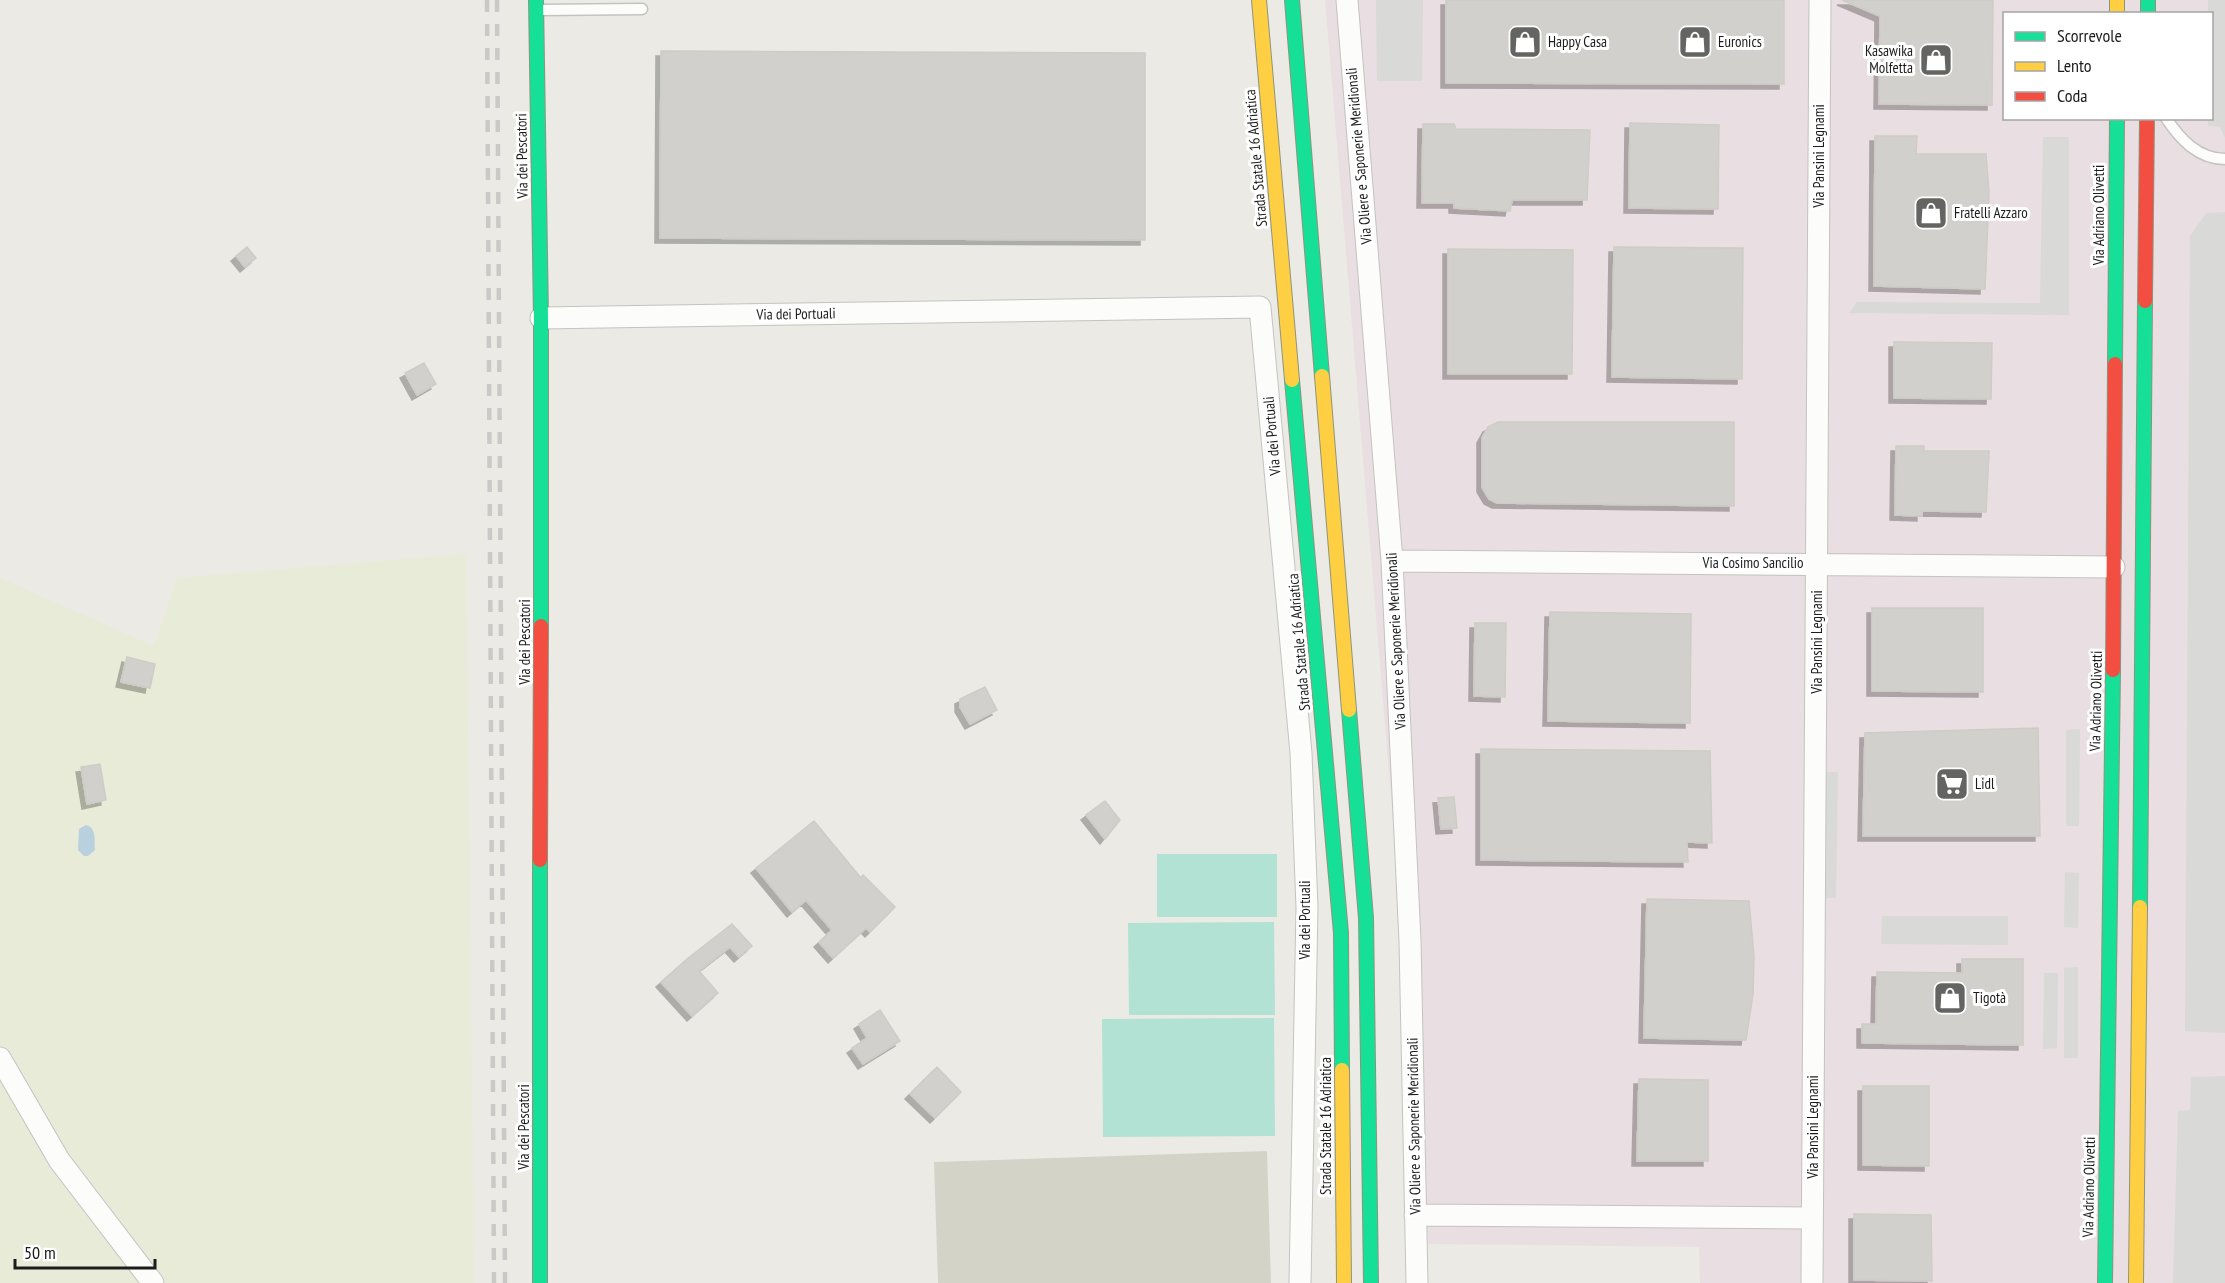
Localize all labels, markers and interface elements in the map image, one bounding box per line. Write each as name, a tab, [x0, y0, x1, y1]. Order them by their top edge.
legend	[2003, 12, 2213, 120]
shop icon: Happy Casa	[1507, 24, 1543, 60]
shop icon: Euronics	[1677, 24, 1713, 60]
text: Scorrevole	[2057, 24, 2122, 47]
place label: Happy Casa	[1548, 32, 1607, 51]
place label: Euronics	[1718, 32, 1762, 51]
place label: Kasawika Molfetta	[1865, 41, 1913, 77]
shop icon: Kasawika Molfetta	[1918, 42, 1954, 78]
text: Lento	[2057, 54, 2092, 77]
street label: Via Oliere e Saponerie Meridionali	[1341, 67, 1376, 246]
text: Coda	[2057, 84, 2088, 107]
street label: Strada Statale 16 Adriatica	[1240, 89, 1271, 228]
street label: Via Pansini Legnami	[1809, 104, 1828, 209]
street label: Via dei Pescatori	[511, 113, 532, 200]
street label: Via Adriano Olivetti	[2089, 165, 2108, 266]
shop icon: Fratelli Azzaro	[1913, 195, 1949, 231]
place label: Fratelli Azzaro	[1954, 203, 2028, 222]
street label: Via dei Portuali	[755, 303, 836, 324]
street label: Via dei Portuali	[1259, 396, 1285, 477]
street label: Via Oliere e Saponerie Meridionali	[1381, 552, 1410, 731]
street label: Via Cosimo Sancilio	[1702, 553, 1803, 572]
street label: Strada Statale 16 Adriatica	[1283, 573, 1314, 712]
street label: Via Pansini Legnami	[1807, 590, 1826, 695]
street label: Via dei Pescatori	[515, 599, 534, 686]
street label: Via Adriano Olivetti	[2085, 650, 2106, 752]
supermarket icon: Lidl	[1934, 766, 1970, 802]
place label: Lidl	[1975, 774, 1995, 793]
street label: Via dei Portuali	[1295, 880, 1314, 961]
shop icon: Tigotà	[1932, 980, 1968, 1016]
place label: Tigotà	[1973, 988, 2006, 1007]
street label: Via Oliere e Saponerie Meridionali	[1402, 1037, 1425, 1216]
street label: Strada Statale 16 Adriatica	[1316, 1057, 1335, 1195]
street label: Via Pansini Legnami	[1803, 1075, 1822, 1180]
street label: Via dei Pescatori	[514, 1084, 533, 1171]
street label: Via Adriano Olivetti	[2078, 1136, 2099, 1238]
scale bar	[15, 1232, 154, 1270]
text: 50 m	[24, 1241, 56, 1264]

